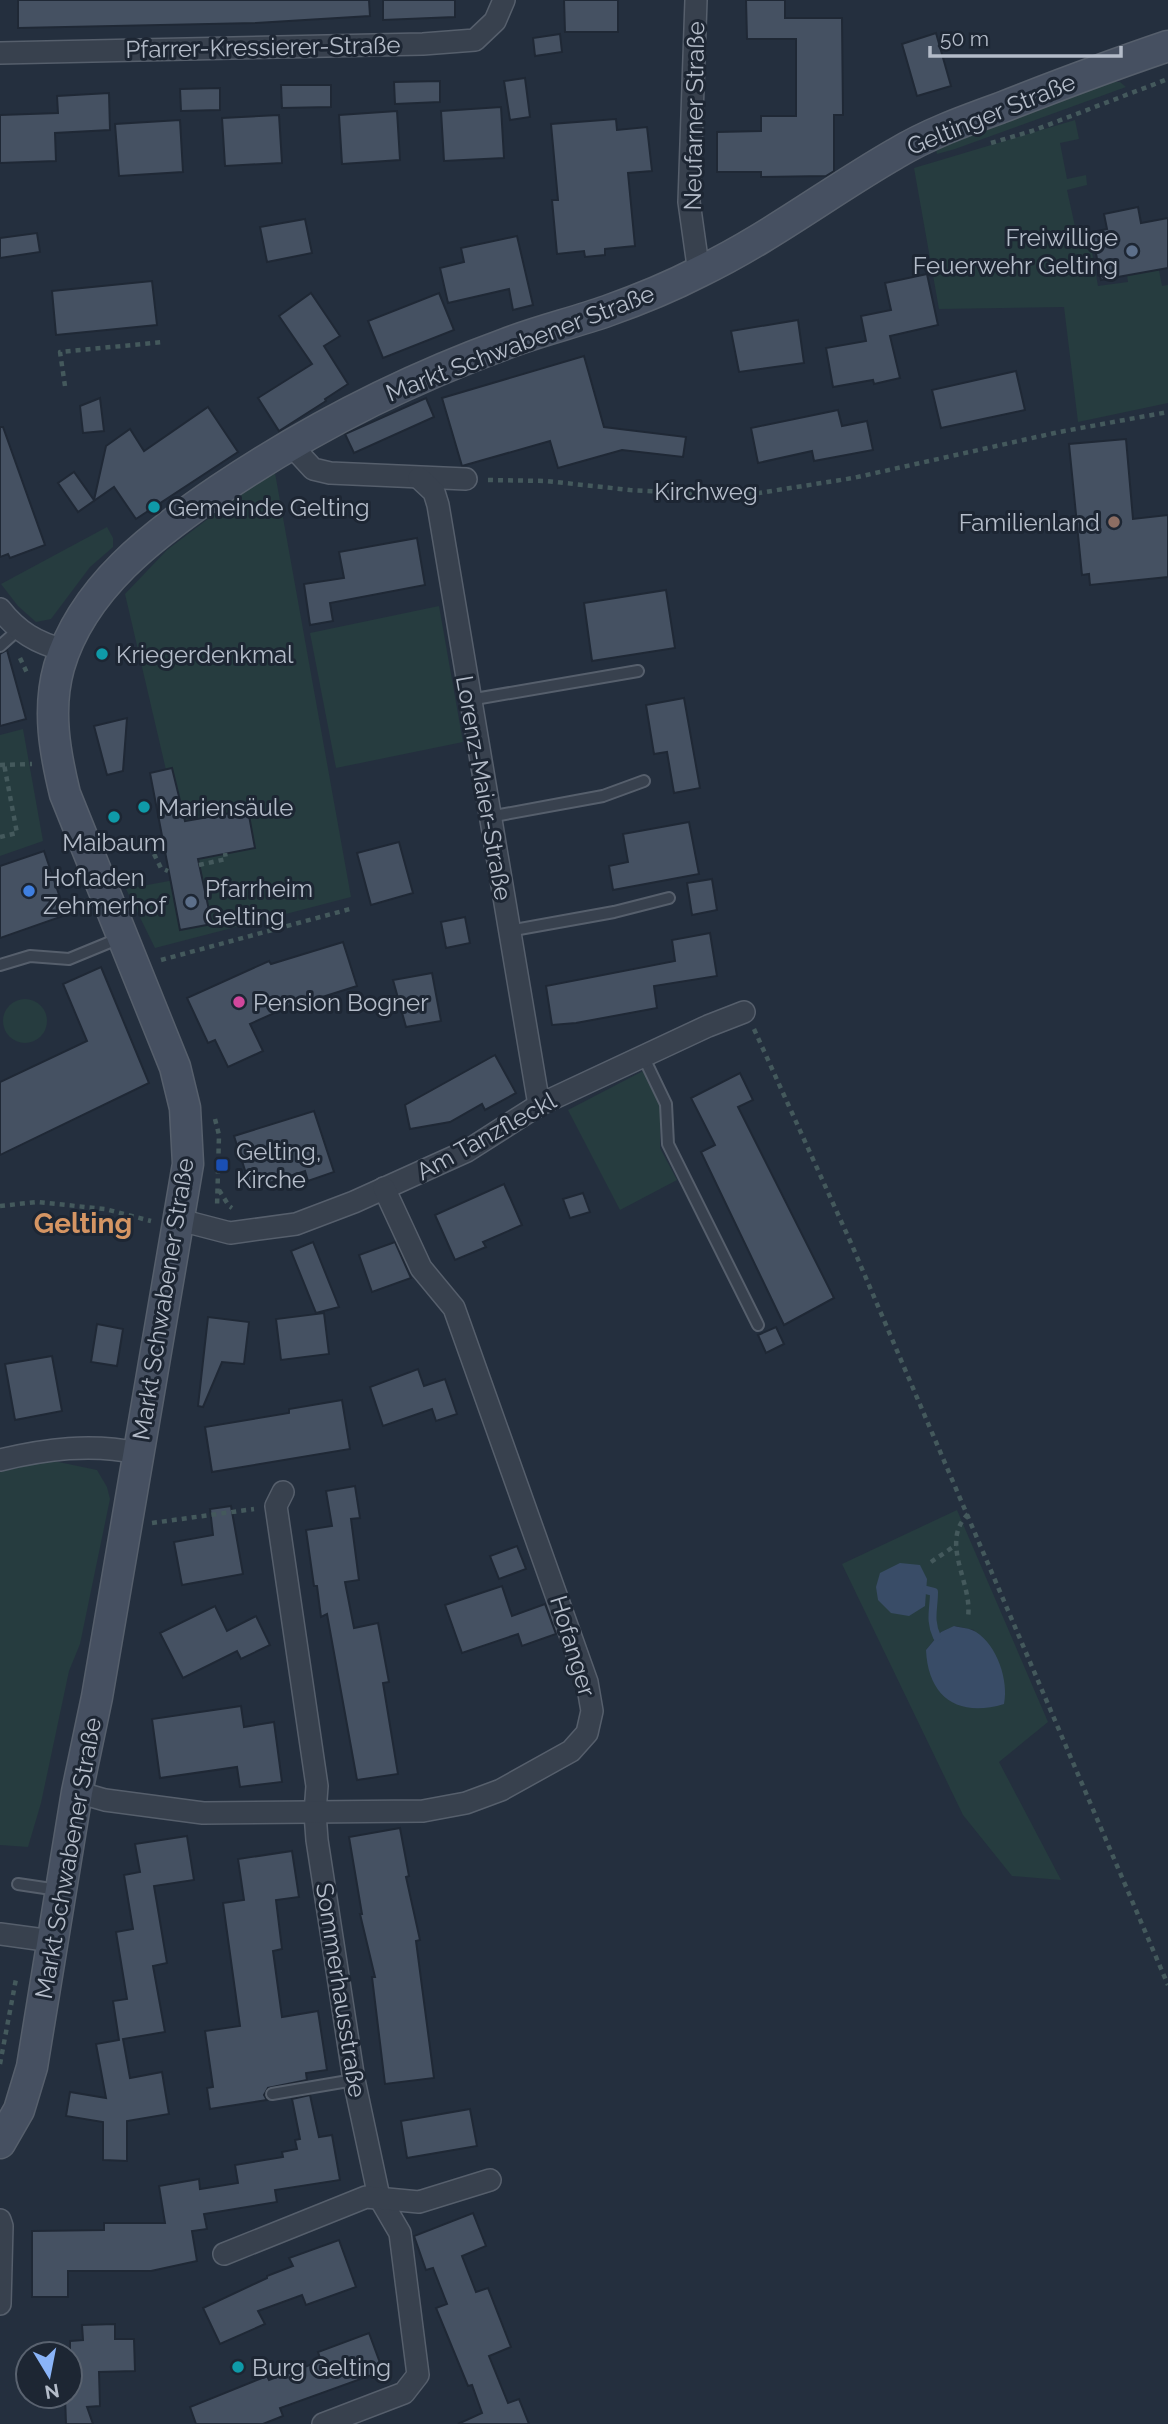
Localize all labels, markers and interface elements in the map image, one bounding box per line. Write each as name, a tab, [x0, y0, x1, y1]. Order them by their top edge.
scale bar	[930, 14, 1121, 58]
street label: Neufarner Straße	[678, 21, 710, 211]
text: 50 m	[940, 26, 989, 51]
street label: Pfarrer-Kressierer-Straße	[125, 30, 401, 64]
street label: Geltinger Straße	[903, 67, 1079, 161]
place label: Freiwillige Feuerwehr Gelting	[913, 223, 1118, 280]
marker: Freiwillige Feuerwehr Gelting	[1124, 243, 1140, 259]
street label: Markt Schwabener Straße	[382, 278, 658, 408]
street label: Kirchweg	[654, 477, 758, 506]
place label: Gemeinde Gelting	[168, 493, 370, 522]
marker: Gemeinde Gelting	[146, 499, 162, 515]
place label: Familienland	[959, 508, 1100, 537]
marker: Familienland	[1106, 514, 1122, 530]
place label: Kriegerdenkmal	[116, 640, 294, 669]
marker: Kriegerdenkmal	[94, 646, 110, 662]
street label: Lorenz-Maier-Straße	[450, 673, 518, 903]
place label: Mariensäule	[158, 793, 293, 822]
marker: Mariensäule	[136, 799, 152, 815]
marker: Maibaum	[106, 809, 122, 825]
place label: Maibaum	[62, 828, 166, 857]
place label: Hofladen Zehmerhof	[43, 863, 167, 920]
place label: Pfarrheim Gelting	[205, 874, 313, 931]
marker: Hofladen Zehmerhof	[21, 883, 37, 899]
marker: Pfarrheim Gelting	[183, 894, 199, 910]
place label: Pension Bogner	[253, 988, 429, 1017]
marker: Pension Bogner	[231, 994, 247, 1010]
street label: Am Tanzfleckl	[411, 1085, 561, 1186]
place label: Gelting, Kirche	[236, 1137, 321, 1194]
street label: Markt Schwabener Straße	[126, 1156, 200, 1442]
marker: Gelting, Kirche	[214, 1157, 230, 1173]
district label: Gelting	[34, 1207, 132, 1240]
street label: Hofanger	[544, 1592, 602, 1700]
street label: Markt Schwabener Straße	[29, 1715, 107, 2001]
street label: Sommerhausstraße	[310, 1881, 372, 2099]
north arrow	[14, 2340, 84, 2410]
place label: Burg Gelting	[252, 2353, 391, 2382]
marker: Burg Gelting	[230, 2359, 246, 2375]
text: N	[43, 2380, 61, 2404]

